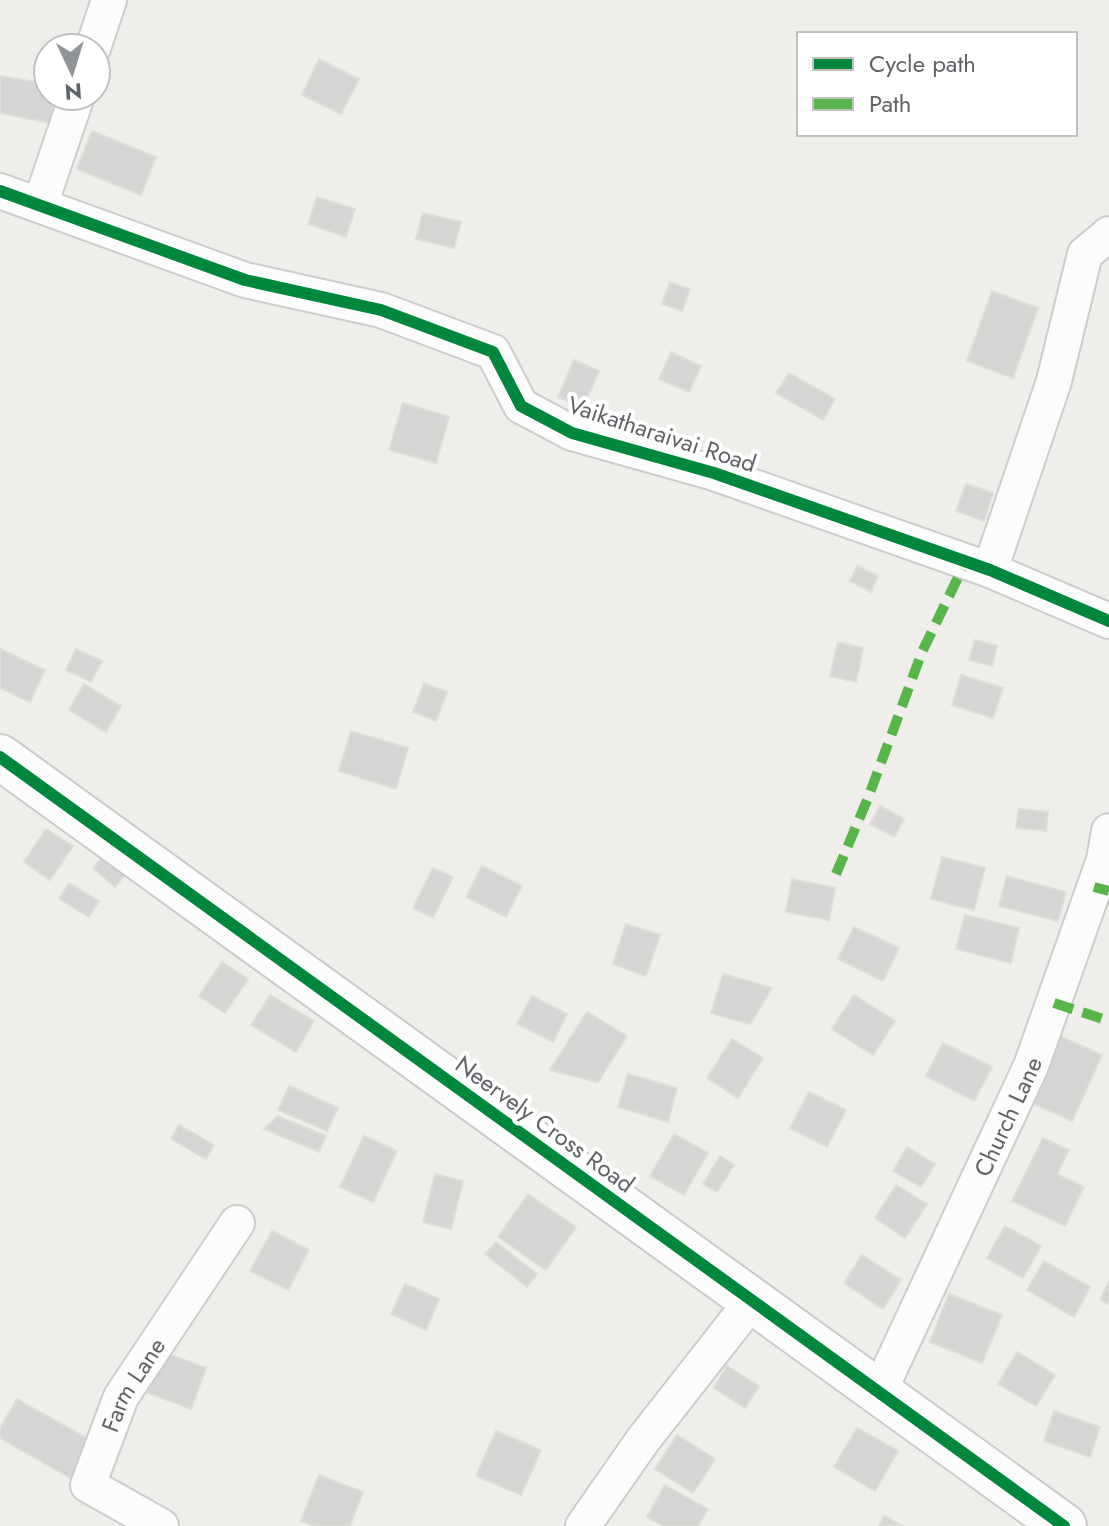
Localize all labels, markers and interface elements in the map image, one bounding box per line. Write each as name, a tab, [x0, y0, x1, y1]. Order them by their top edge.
north arrow	[32, 32, 112, 112]
legend	[797, 32, 1077, 136]
text: Cycle path	[869, 46, 976, 81]
text: N	[64, 75, 83, 109]
text: Path	[869, 86, 911, 121]
street label: Vaikatharaivai Road	[563, 387, 761, 481]
street label: Neervely Cross Road	[448, 1047, 642, 1201]
street label: Church Lane	[965, 1052, 1050, 1182]
street label: Farm Lane	[92, 1330, 174, 1437]

